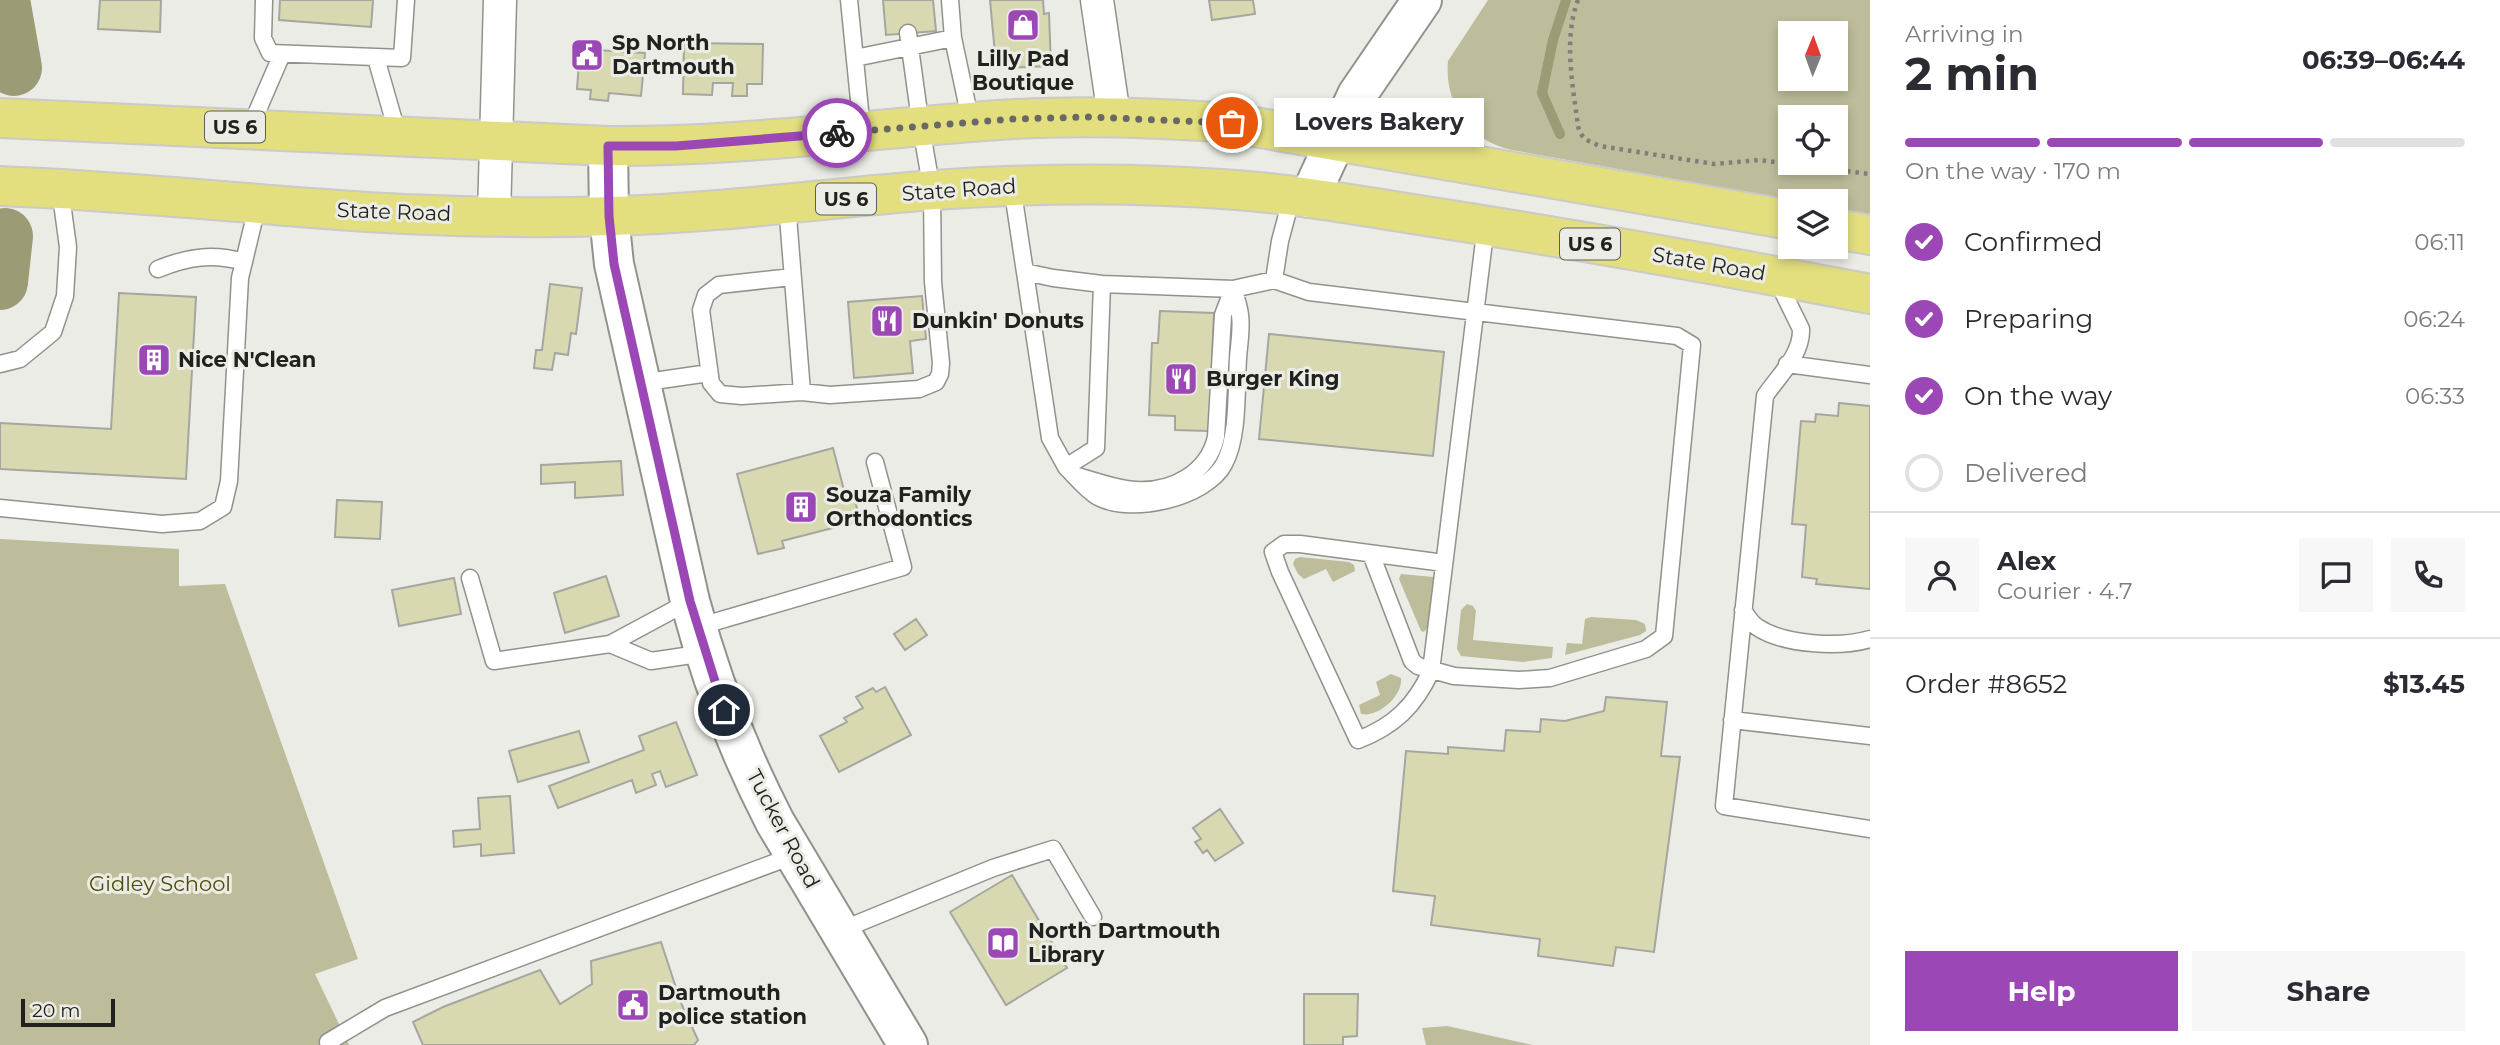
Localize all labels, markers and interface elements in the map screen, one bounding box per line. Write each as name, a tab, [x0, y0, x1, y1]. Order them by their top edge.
shop icon: Lilly Pad Boutique	[1004, 6, 1042, 44]
text: Arriving in	[1905, 20, 2024, 48]
north arrow	[1778, 21, 1848, 91]
map controls	[1778, 21, 1848, 259]
place label: Sp North Dartmouth	[612, 30, 735, 79]
public building icon: Sp North Dartmouth	[568, 36, 606, 74]
text: 06:39–06:44	[2302, 44, 2465, 76]
text: 2 min	[1905, 45, 2039, 102]
place label: Lilly Pad Boutique	[972, 46, 1074, 95]
pin	[1202, 93, 1262, 153]
courier	[802, 98, 872, 168]
callout: Lovers Bakery	[1274, 99, 1484, 148]
icon: bag	[1213, 104, 1251, 142]
button: locate	[1778, 105, 1848, 175]
text: Lovers Bakery	[1294, 108, 1464, 136]
road number: US 6	[205, 111, 265, 142]
icon: bike	[818, 114, 856, 152]
text: On the way · 170 m	[1905, 157, 2121, 185]
street label: State Road	[901, 173, 1017, 206]
road number: US 6	[816, 183, 876, 214]
button: layers	[1778, 189, 1848, 259]
street label: State Road	[336, 197, 452, 226]
icon: check	[1905, 223, 1943, 261]
text: Confirmed	[1964, 226, 2103, 258]
road number: US 6	[1560, 228, 1620, 260]
text: 06:11	[2414, 228, 2465, 256]
street label: State Road	[1650, 241, 1768, 286]
icon: check	[1905, 300, 1943, 338]
restaurant icon: Dunkin' Donuts	[868, 302, 906, 340]
text: Preparing	[1964, 303, 2093, 335]
text: 06:24	[2403, 305, 2465, 333]
place label: Dunkin' Donuts	[912, 308, 1084, 333]
building icon: Nice N'Clean	[135, 341, 173, 379]
place label: Nice N'Clean	[178, 347, 316, 372]
restaurant icon: Burger King	[1162, 360, 1200, 398]
place label: Burger King	[1206, 366, 1339, 391]
icon: check	[1905, 377, 1943, 415]
text: On the way	[1964, 380, 2112, 412]
text: 06:33	[2405, 382, 2465, 410]
text: Delivered	[1964, 457, 2088, 489]
place label: Souza Family Orthodontics	[826, 482, 972, 531]
building icon: Souza Family Orthodontics	[782, 488, 820, 526]
button: person	[1905, 538, 1979, 612]
button: chat	[2299, 538, 2373, 612]
button: phone	[2391, 538, 2465, 612]
text: Alex	[1997, 545, 2056, 577]
text: Courier · 4.7	[1997, 577, 2133, 605]
text: Order #8652	[1905, 668, 2067, 700]
text: $13.45	[2383, 668, 2465, 700]
pin	[694, 680, 754, 740]
icon: home	[705, 691, 743, 729]
street label: Tucker Road	[742, 765, 825, 893]
park label: Gidley School	[89, 871, 231, 896]
place label: North Dartmouth Library	[1028, 918, 1220, 967]
library icon: North Dartmouth Library	[984, 924, 1022, 962]
button: Help	[1905, 951, 2178, 1031]
button: Share	[2192, 951, 2465, 1031]
place label: Dartmouth police station	[658, 980, 807, 1029]
public building icon: Dartmouth police station	[614, 986, 652, 1024]
scale bar	[21, 996, 116, 1028]
text: 20 m	[32, 999, 80, 1022]

